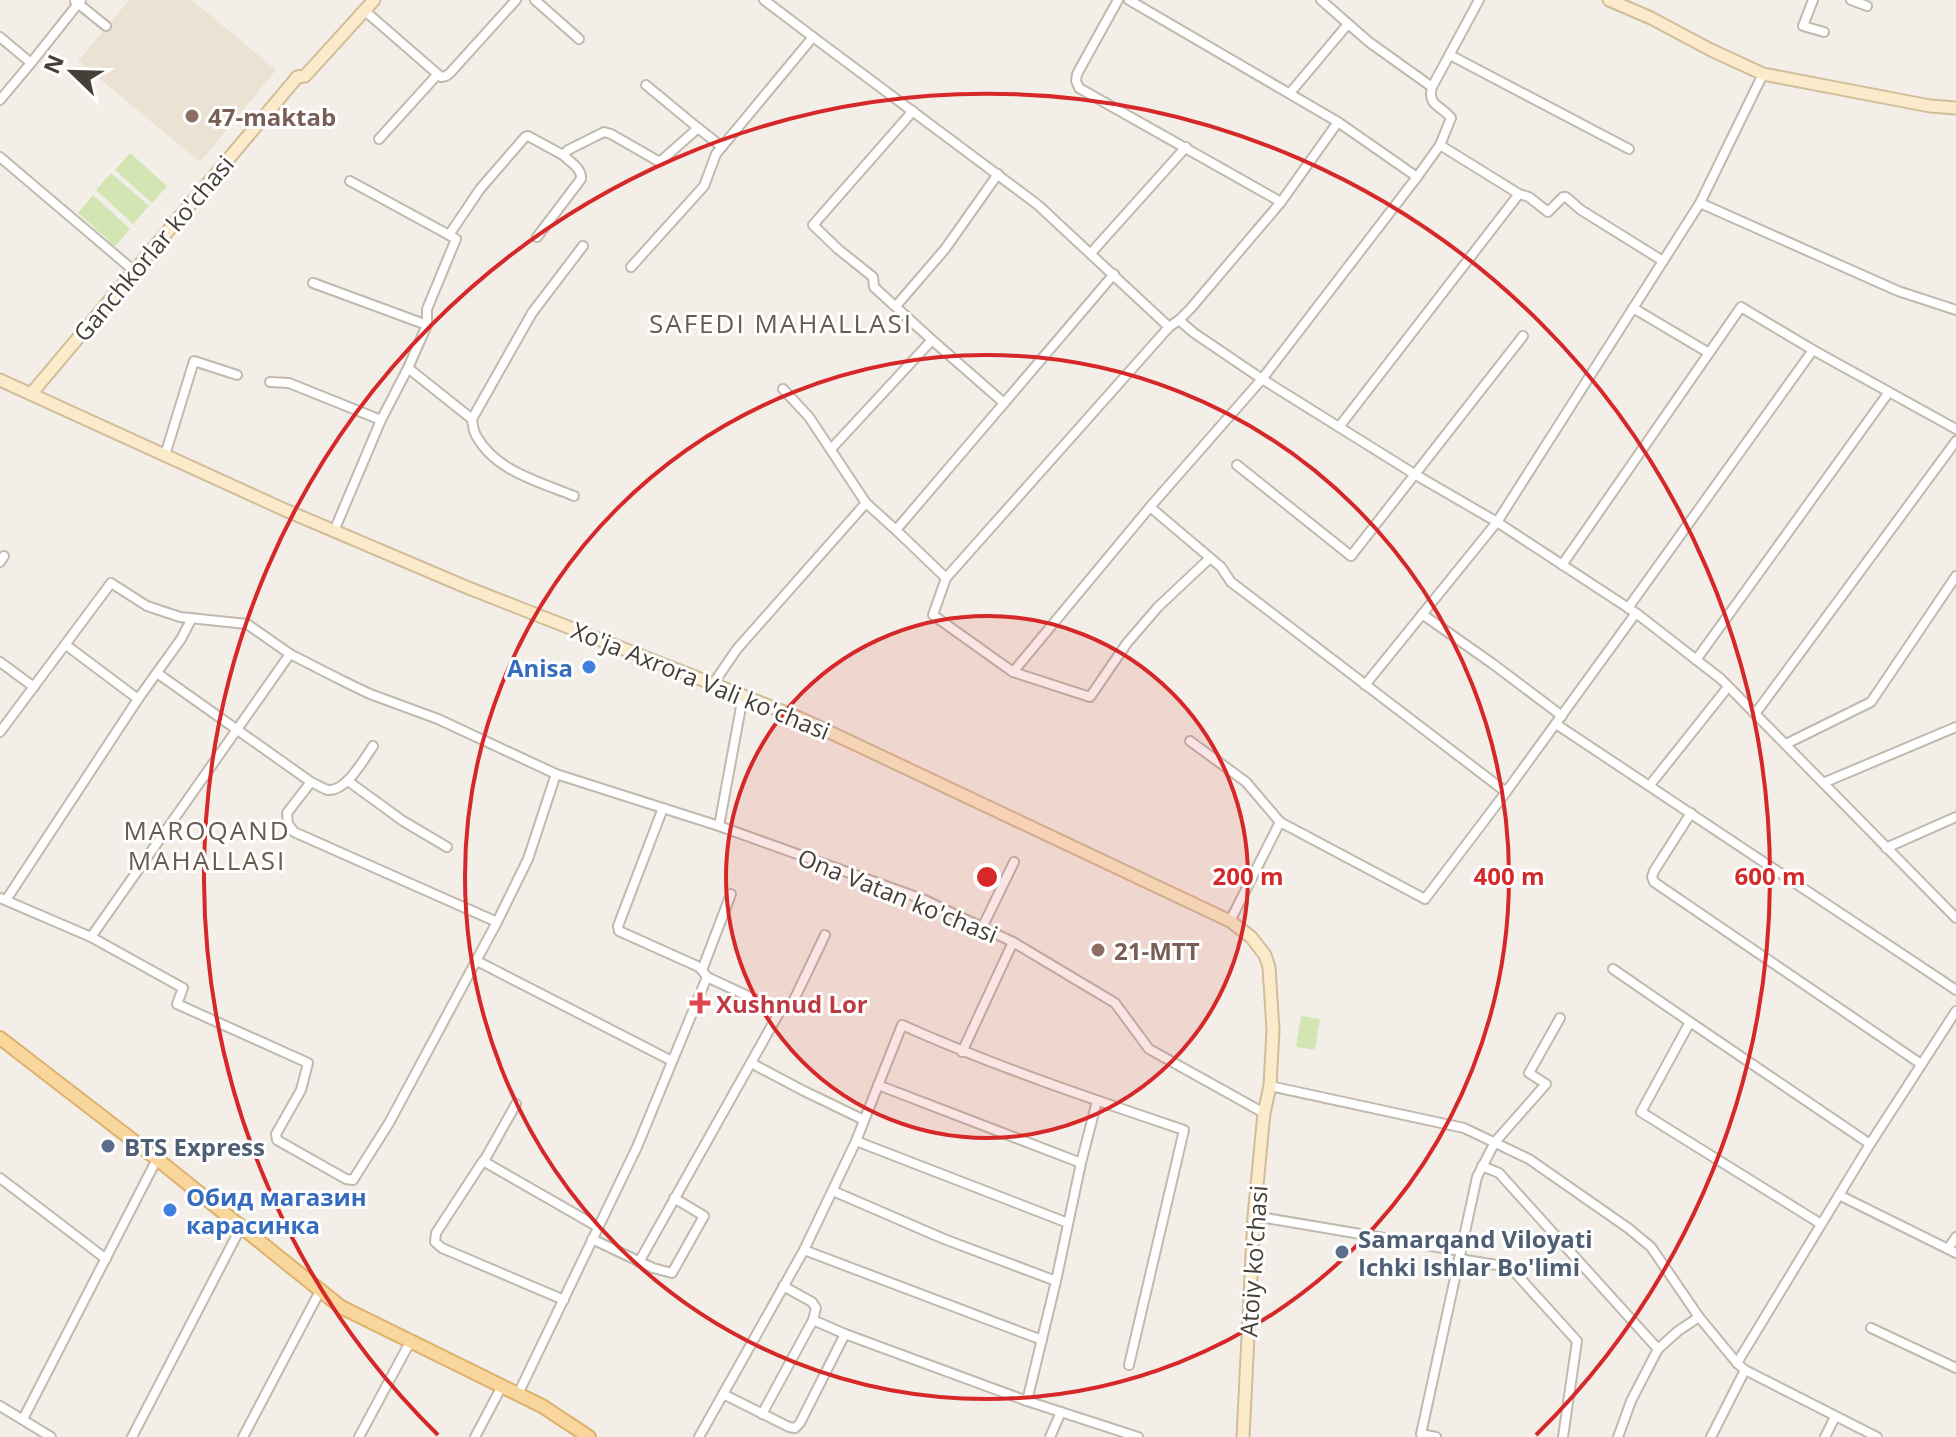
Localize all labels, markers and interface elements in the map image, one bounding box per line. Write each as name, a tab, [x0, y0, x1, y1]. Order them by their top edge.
north arrow	[32, 32, 112, 112]
text: N	[35, 50, 70, 78]
place label: 47-maktab	[208, 100, 336, 133]
marker: 47-maktab	[183, 107, 201, 125]
street label: Ganchkorlar ko'chasi	[65, 148, 241, 348]
district label: SAFEDI MAHALLASI	[649, 305, 913, 341]
street label: Xo'ja Axrora Vali ko'chasi	[567, 613, 835, 747]
place label: Anisa	[507, 651, 573, 684]
marker: Anisa	[580, 658, 598, 676]
district label: MAROQAND MAHALLASI	[123, 812, 291, 878]
street label: Ona Vatan ko'chasi	[793, 840, 1003, 950]
text: 200 m	[1213, 859, 1283, 892]
text: 400 m	[1474, 859, 1544, 892]
text: 600 m	[1735, 859, 1805, 892]
centre of rings	[973, 863, 1001, 891]
place label: 21-MTT	[1114, 934, 1200, 967]
marker: 21-MTT	[1089, 941, 1107, 959]
place label: Xushnud Lor	[716, 987, 868, 1020]
marker: Xushnud Lor	[691, 994, 709, 1012]
place label: BTS Express	[124, 1130, 265, 1163]
marker: BTS Express	[99, 1137, 117, 1155]
place label: Обид магазин карасинка	[186, 1180, 367, 1241]
street label: Atoiy ko'chasi	[1231, 1184, 1275, 1338]
marker: Обид магазин карасинка	[161, 1201, 179, 1219]
place label: Samarqand Viloyati Ichki Ishlar Bo'limi	[1358, 1222, 1593, 1283]
marker: Samarqand Viloyati Ichki Ishlar Bo'limi	[1333, 1243, 1351, 1261]

